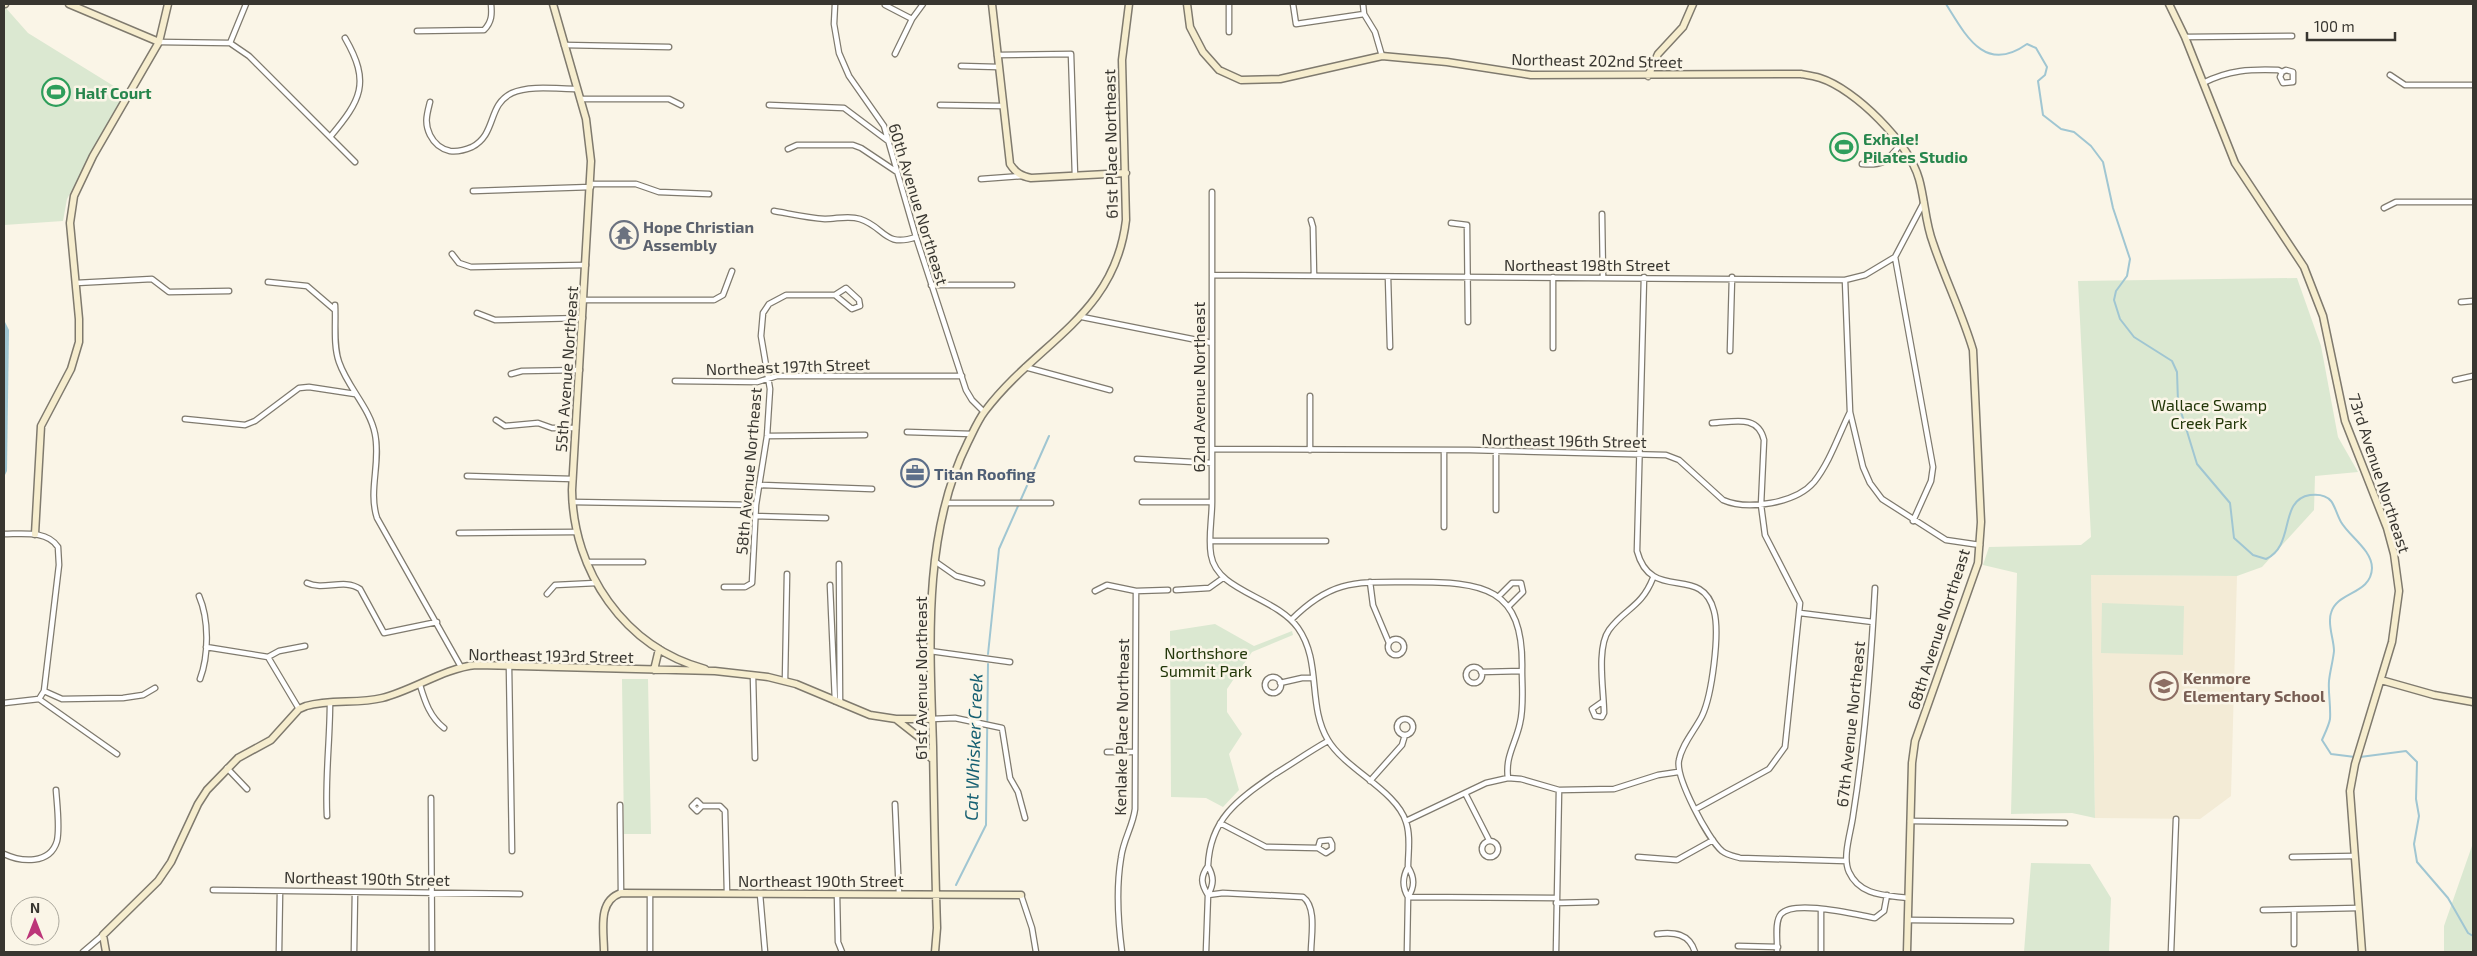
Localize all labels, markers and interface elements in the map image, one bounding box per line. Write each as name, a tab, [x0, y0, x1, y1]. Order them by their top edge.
scale bar	[2307, 10, 2394, 42]
text: 100 m	[2314, 17, 2355, 35]
street label: Northeast 202nd Street	[1511, 49, 1683, 71]
street label: 61st Place Northeast	[1099, 69, 1121, 219]
sports icon: Half Court	[41, 77, 71, 107]
place label: Half Court	[75, 83, 152, 102]
street label: 60th Avenue Northeast	[885, 121, 953, 287]
place label: Exhale! Pilates Studio	[1863, 129, 1968, 166]
sports icon: Exhale! Pilates Studio	[1829, 132, 1859, 162]
place label: Hope Christian Assembly	[643, 217, 754, 255]
temple icon: Hope Christian Assembly	[609, 220, 639, 250]
street label: Northeast 198th Street	[1504, 255, 1670, 274]
street label: 55th Avenue Northeast	[551, 285, 581, 453]
street label: 62nd Avenue Northeast	[1189, 302, 1208, 472]
street label: Northeast 197th Street	[705, 354, 871, 378]
street label: 58th Avenue Northeast	[731, 387, 765, 555]
street label: 73rd Avenue Northeast	[2345, 391, 2415, 555]
park label: Wallace Swamp Creek Park	[2151, 395, 2267, 432]
street label: Northeast 196th Street	[1481, 429, 1647, 451]
office icon: Titan Roofing	[900, 458, 930, 488]
place label: Titan Roofing	[934, 464, 1036, 483]
street label: 68th Avenue Northeast	[1903, 546, 1973, 712]
street label: 61st Avenue Northeast	[911, 596, 930, 760]
street label: Kenlake Place Northeast	[1110, 638, 1132, 816]
street label: 67th Avenue Northeast	[1832, 640, 1868, 808]
park label: Northshore Summit Park	[1160, 643, 1252, 680]
street label: Northeast 193rd Street	[468, 644, 634, 666]
place label: Kenmore Elementary School	[2183, 668, 2326, 706]
school or university icon: Kenmore Elementary School	[2149, 671, 2179, 701]
water label: Cat Whisker Creek	[959, 673, 987, 821]
street label: Northeast 190th Street	[284, 867, 450, 889]
street label: Northeast 190th Street	[738, 871, 904, 890]
north arrow	[10, 896, 60, 946]
text: N	[30, 899, 40, 916]

